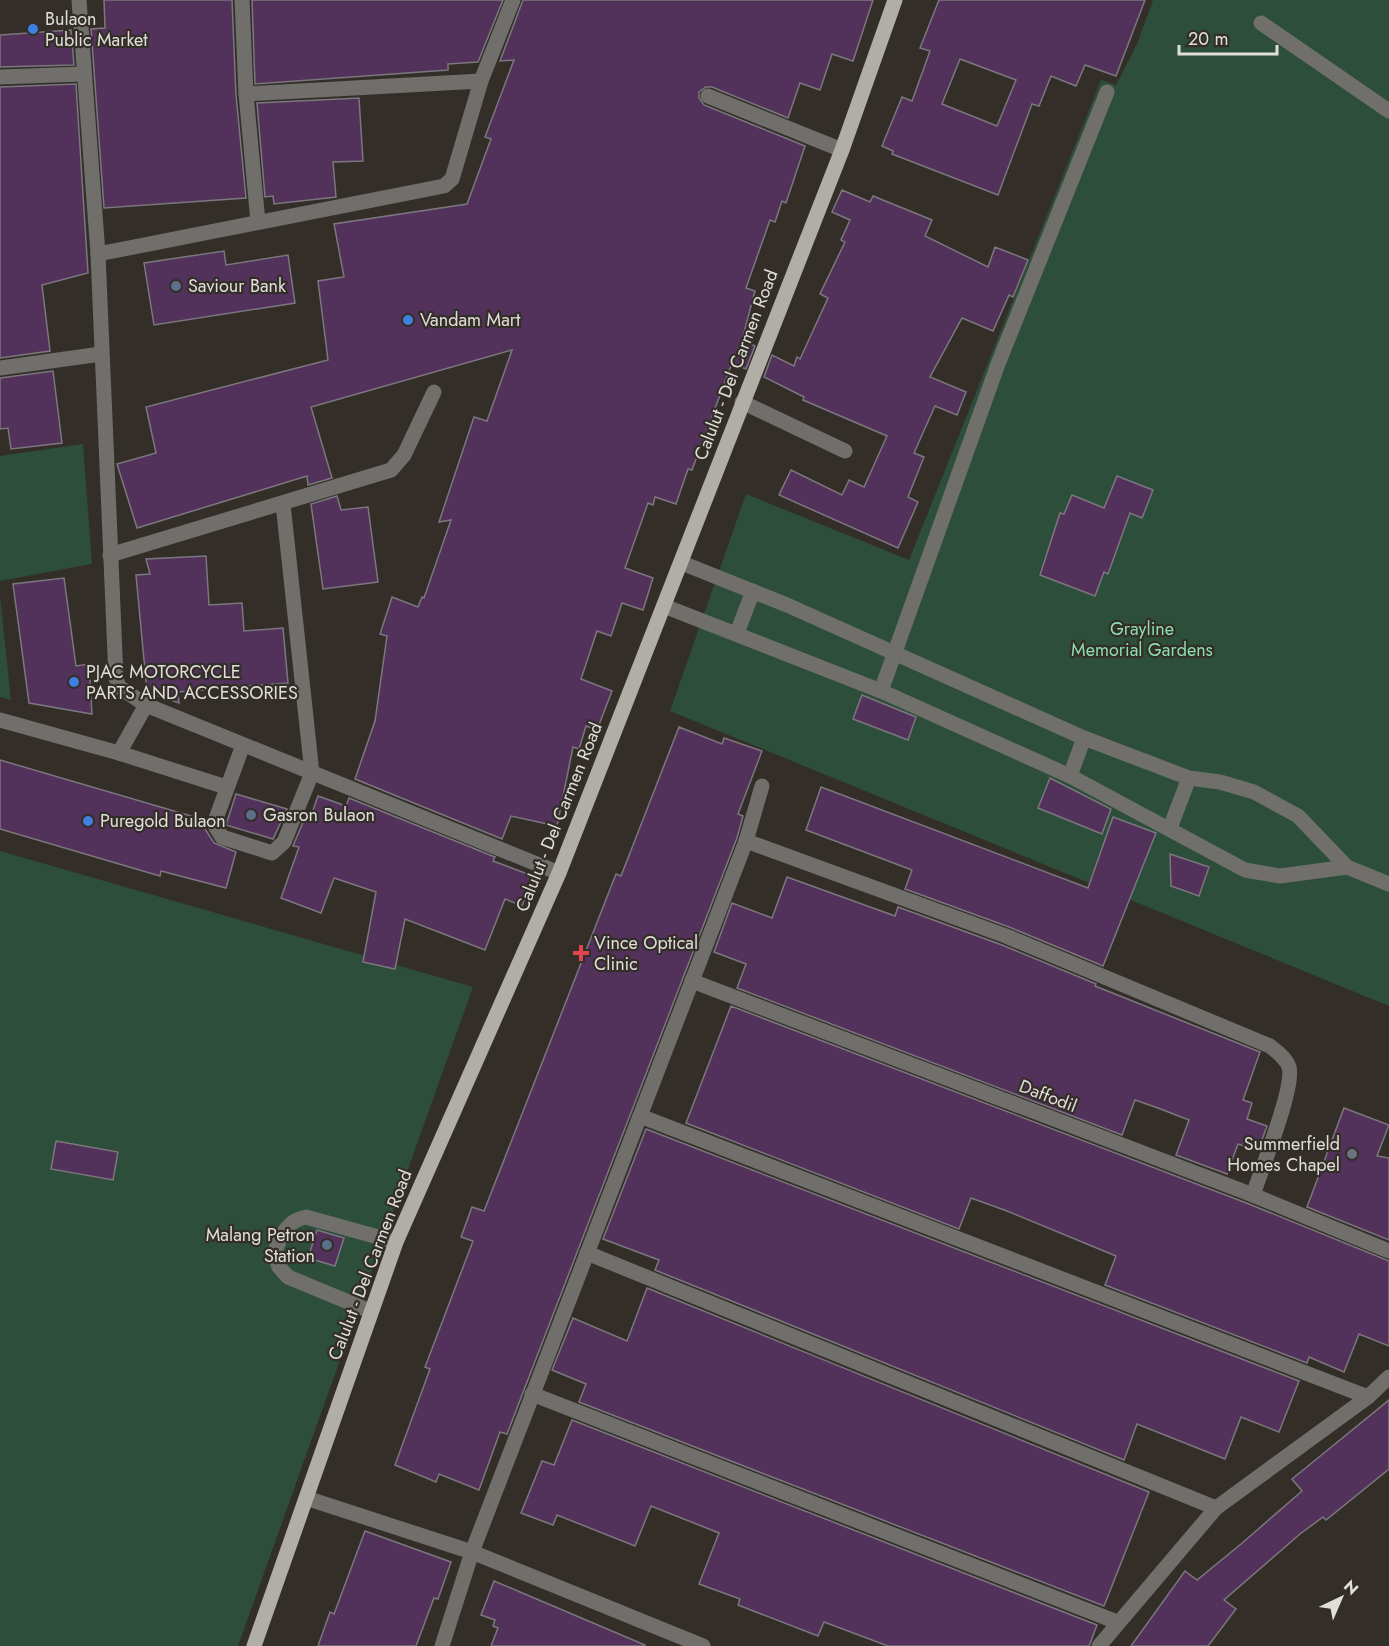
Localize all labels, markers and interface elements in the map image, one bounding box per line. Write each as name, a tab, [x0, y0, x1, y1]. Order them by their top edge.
place label: Bulaon Public Market	[45, 6, 148, 53]
scale bar	[1179, 18, 1276, 56]
marker: Bulaon Public Market	[26, 22, 40, 36]
text: 20 m	[1188, 26, 1228, 52]
street label: Calulut - Del Carmen Road	[688, 266, 784, 464]
place label: Saviour Bank	[188, 273, 286, 299]
marker: Saviour Bank	[169, 279, 183, 293]
place label: Vandam Mart	[420, 307, 521, 333]
marker: Vandam Mart	[401, 313, 415, 327]
park label: Grayline Memorial Gardens	[1071, 616, 1213, 663]
place label: PJAC MOTORCYCLE PARTS AND ACCESSORIES	[86, 659, 298, 706]
marker: PJAC MOTORCYCLE PARTS AND ACCESSORIES	[67, 675, 81, 689]
street label: Calulut - Del Carmen Road	[509, 718, 609, 916]
place label: Gasron Bulaon	[263, 802, 375, 828]
place label: Puregold Bulaon	[100, 808, 226, 834]
marker: Gasron Bulaon	[244, 808, 258, 822]
marker: Puregold Bulaon	[81, 814, 95, 828]
place label: Vince Optical Clinic	[594, 930, 698, 977]
marker: Vince Optical Clinic	[572, 944, 590, 962]
street label: Daffodil	[1015, 1073, 1081, 1119]
place label: Summerfield Homes Chapel	[1227, 1131, 1340, 1178]
marker: Summerfield Homes Chapel	[1345, 1147, 1359, 1161]
street label: Calulut - Del Carmen Road	[322, 1166, 418, 1364]
place label: Malang Petron Station	[206, 1222, 315, 1269]
marker: Malang Petron Station	[320, 1238, 334, 1252]
north arrow	[1311, 1568, 1371, 1628]
text: N	[1339, 1575, 1364, 1600]

